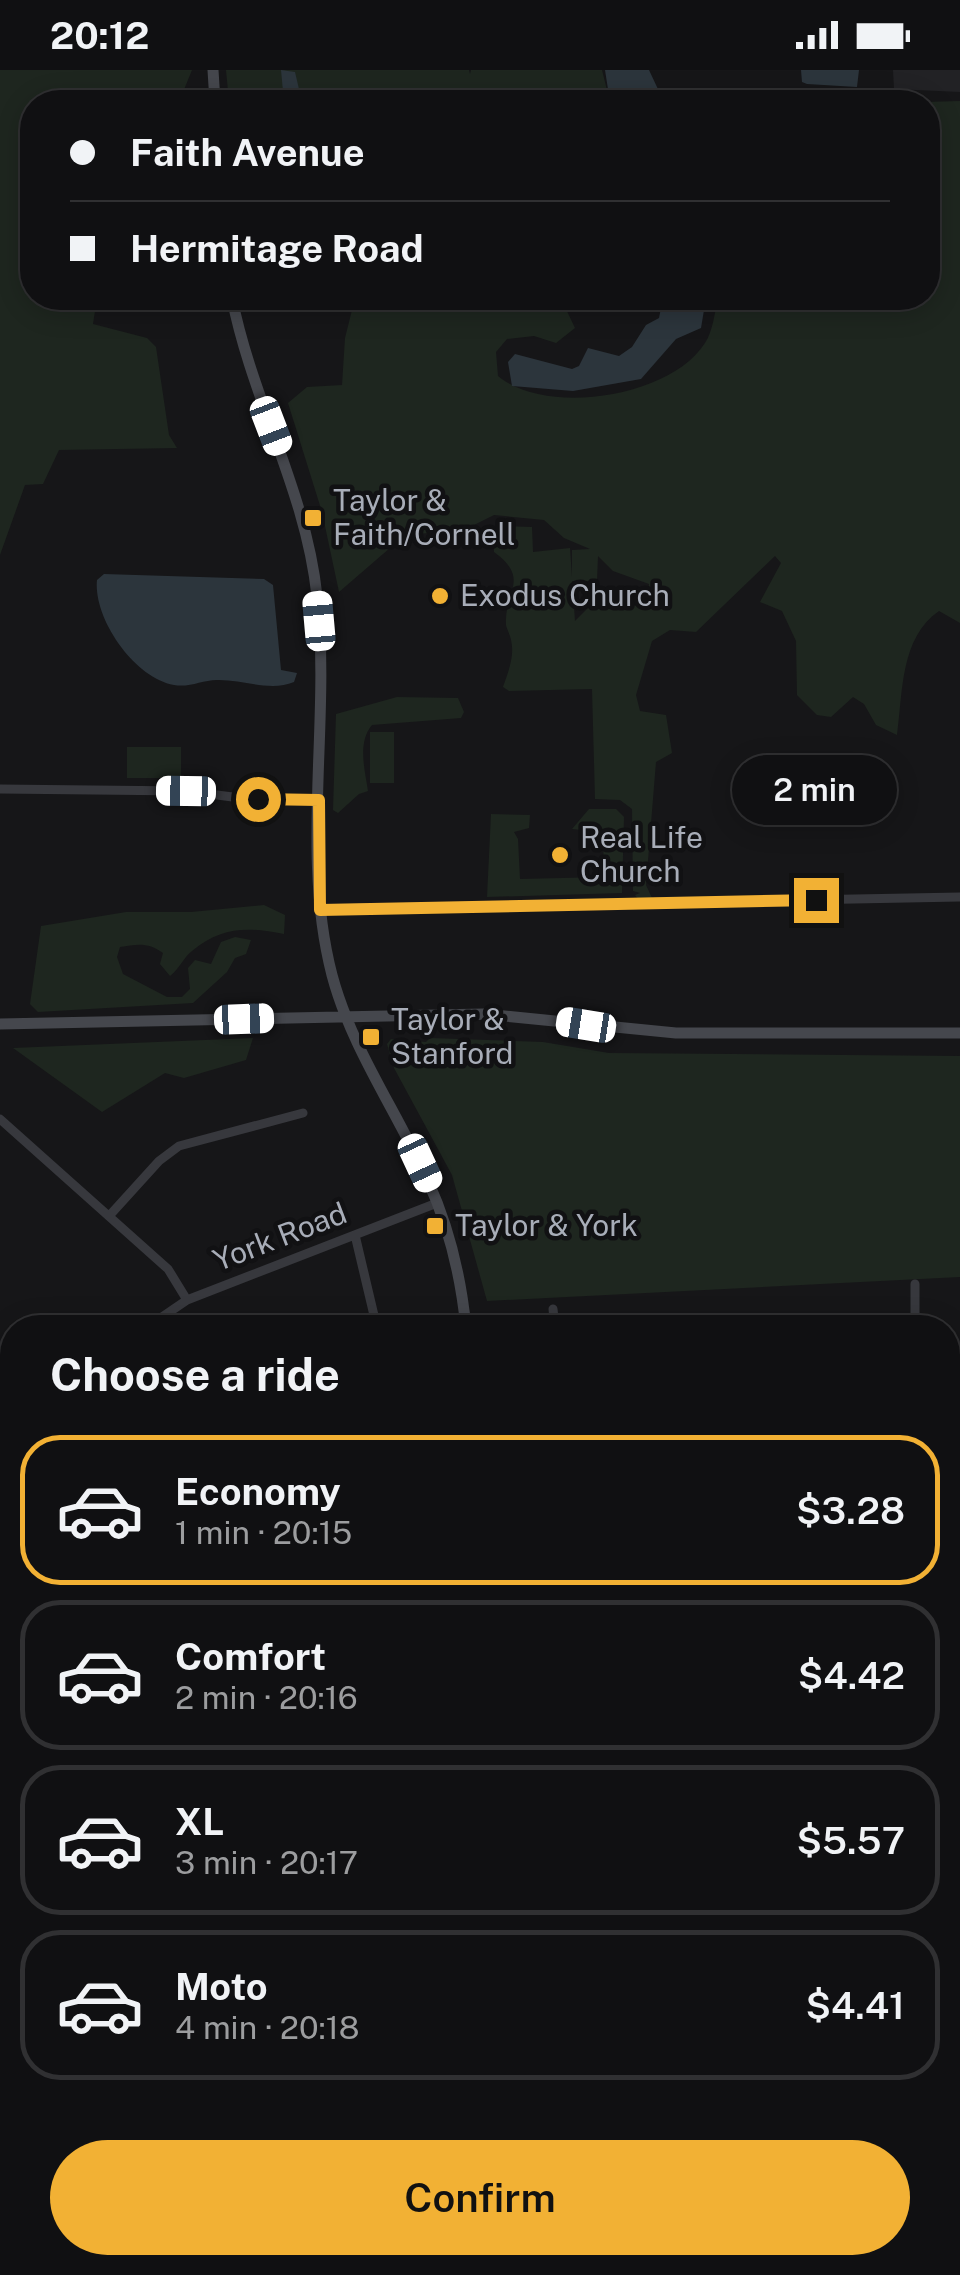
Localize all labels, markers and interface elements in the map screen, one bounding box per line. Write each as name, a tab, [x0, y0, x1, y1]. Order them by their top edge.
text: 20:12	[50, 13, 149, 58]
text: Faith Avenue	[130, 130, 365, 175]
text: Hermitage Road	[130, 226, 424, 271]
car	[246, 393, 296, 459]
place label: Taylor & Faith/Cornell	[333, 482, 515, 552]
marker: Taylor & Faith/Cornell	[302, 507, 324, 529]
place label: Exodus Church	[460, 577, 670, 613]
marker: Exodus Church	[429, 585, 451, 607]
car	[301, 590, 337, 652]
callout: 2 min	[734, 755, 898, 825]
text: 2 min	[773, 771, 856, 808]
car	[156, 775, 216, 807]
route start	[236, 777, 281, 822]
place label: Real Life Church	[580, 819, 703, 889]
marker: Real Life Church	[549, 844, 571, 866]
route end	[794, 878, 839, 923]
place label: Taylor & Stanford	[391, 1001, 514, 1071]
car	[213, 1003, 275, 1035]
car	[554, 1005, 618, 1045]
marker: Taylor & Stanford	[360, 1026, 382, 1048]
car	[394, 1129, 446, 1197]
street label: York Road	[208, 1194, 352, 1278]
place label: Taylor & York	[455, 1207, 638, 1243]
marker: Taylor & York	[424, 1215, 446, 1237]
text: Choose a ride	[50, 1348, 340, 1401]
icon: car	[55, 1465, 145, 1555]
text: Economy	[175, 1469, 341, 1514]
text: $3.28	[796, 1488, 905, 1533]
text: 1 min · 20:15	[175, 1514, 352, 1551]
icon: car	[55, 1630, 145, 1720]
text: Comfort	[175, 1634, 326, 1679]
text: $4.42	[798, 1653, 905, 1698]
text: 2 min · 20:16	[175, 1679, 358, 1716]
icon: car	[55, 1795, 145, 1885]
text: XL	[175, 1799, 224, 1844]
text: $5.57	[797, 1818, 905, 1863]
text: 3 min · 20:17	[175, 1844, 358, 1881]
icon: car	[55, 1960, 145, 2050]
text: Moto	[175, 1964, 268, 2009]
text: $4.41	[805, 1983, 905, 2028]
text: 4 min · 20:18	[175, 2009, 359, 2046]
button: Confirm	[50, 2140, 910, 2255]

